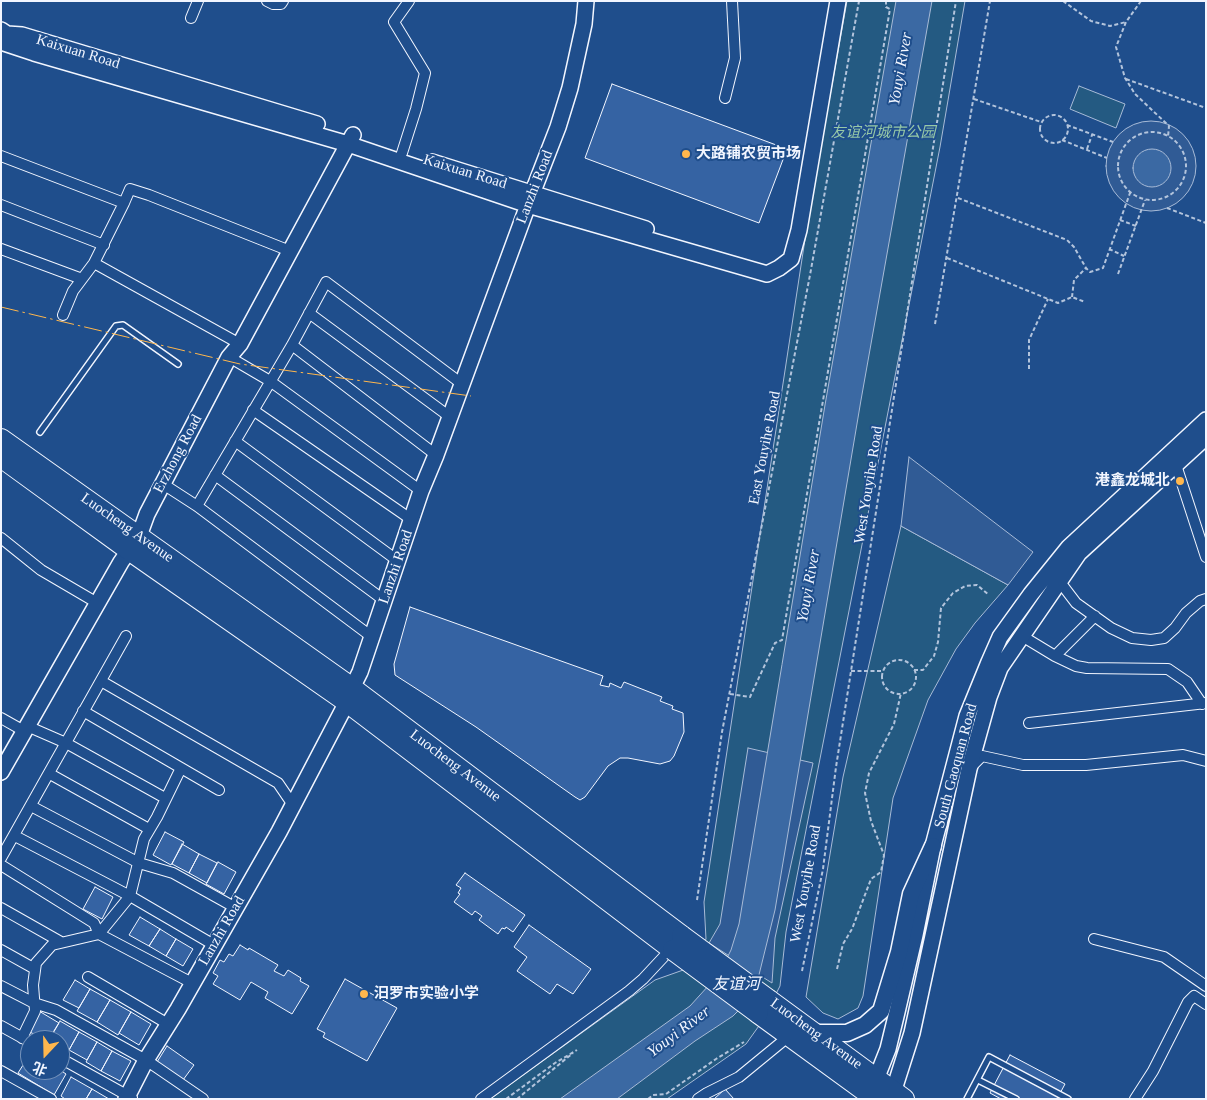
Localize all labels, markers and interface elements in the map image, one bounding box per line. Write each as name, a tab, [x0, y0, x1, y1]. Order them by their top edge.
street label: Kaixuan Road	[34, 31, 122, 73]
water label: Youyi River	[885, 31, 917, 107]
park label: 友谊河城市公园	[831, 124, 935, 142]
place label: 大路铺农贸市场	[696, 145, 801, 163]
street label: Lanzhi Road	[513, 148, 557, 226]
marker: 大路铺农贸市场	[680, 148, 692, 160]
street label: Kaixuan Road	[421, 151, 509, 193]
street label: East Youyihe Road	[745, 390, 785, 506]
street label: Erzhong Road	[150, 412, 206, 496]
street label: West Youyihe Road	[851, 425, 887, 545]
place label: 港鑫龙城北	[1095, 472, 1170, 490]
marker: 港鑫龙城北	[1174, 475, 1186, 487]
street label: Luocheng Avenue	[77, 489, 177, 567]
street label: Lanzhi Road	[375, 528, 417, 606]
water label: Youyi River	[793, 548, 825, 624]
street label: South Gaoquan Road	[931, 702, 981, 830]
street label: Luocheng Avenue	[406, 726, 504, 806]
street label: West Youyihe Road	[787, 824, 825, 944]
street label: Lanzhi Road	[195, 893, 249, 969]
water label: 友谊河	[712, 975, 760, 995]
place label: 汨罗市实验小学	[374, 985, 479, 1003]
marker: 汨罗市实验小学	[358, 988, 370, 1000]
street label: Luocheng Avenue	[767, 995, 865, 1073]
water label: Youyi River	[644, 1002, 714, 1062]
north arrow	[20, 1030, 70, 1080]
text: 北	[31, 1059, 49, 1078]

